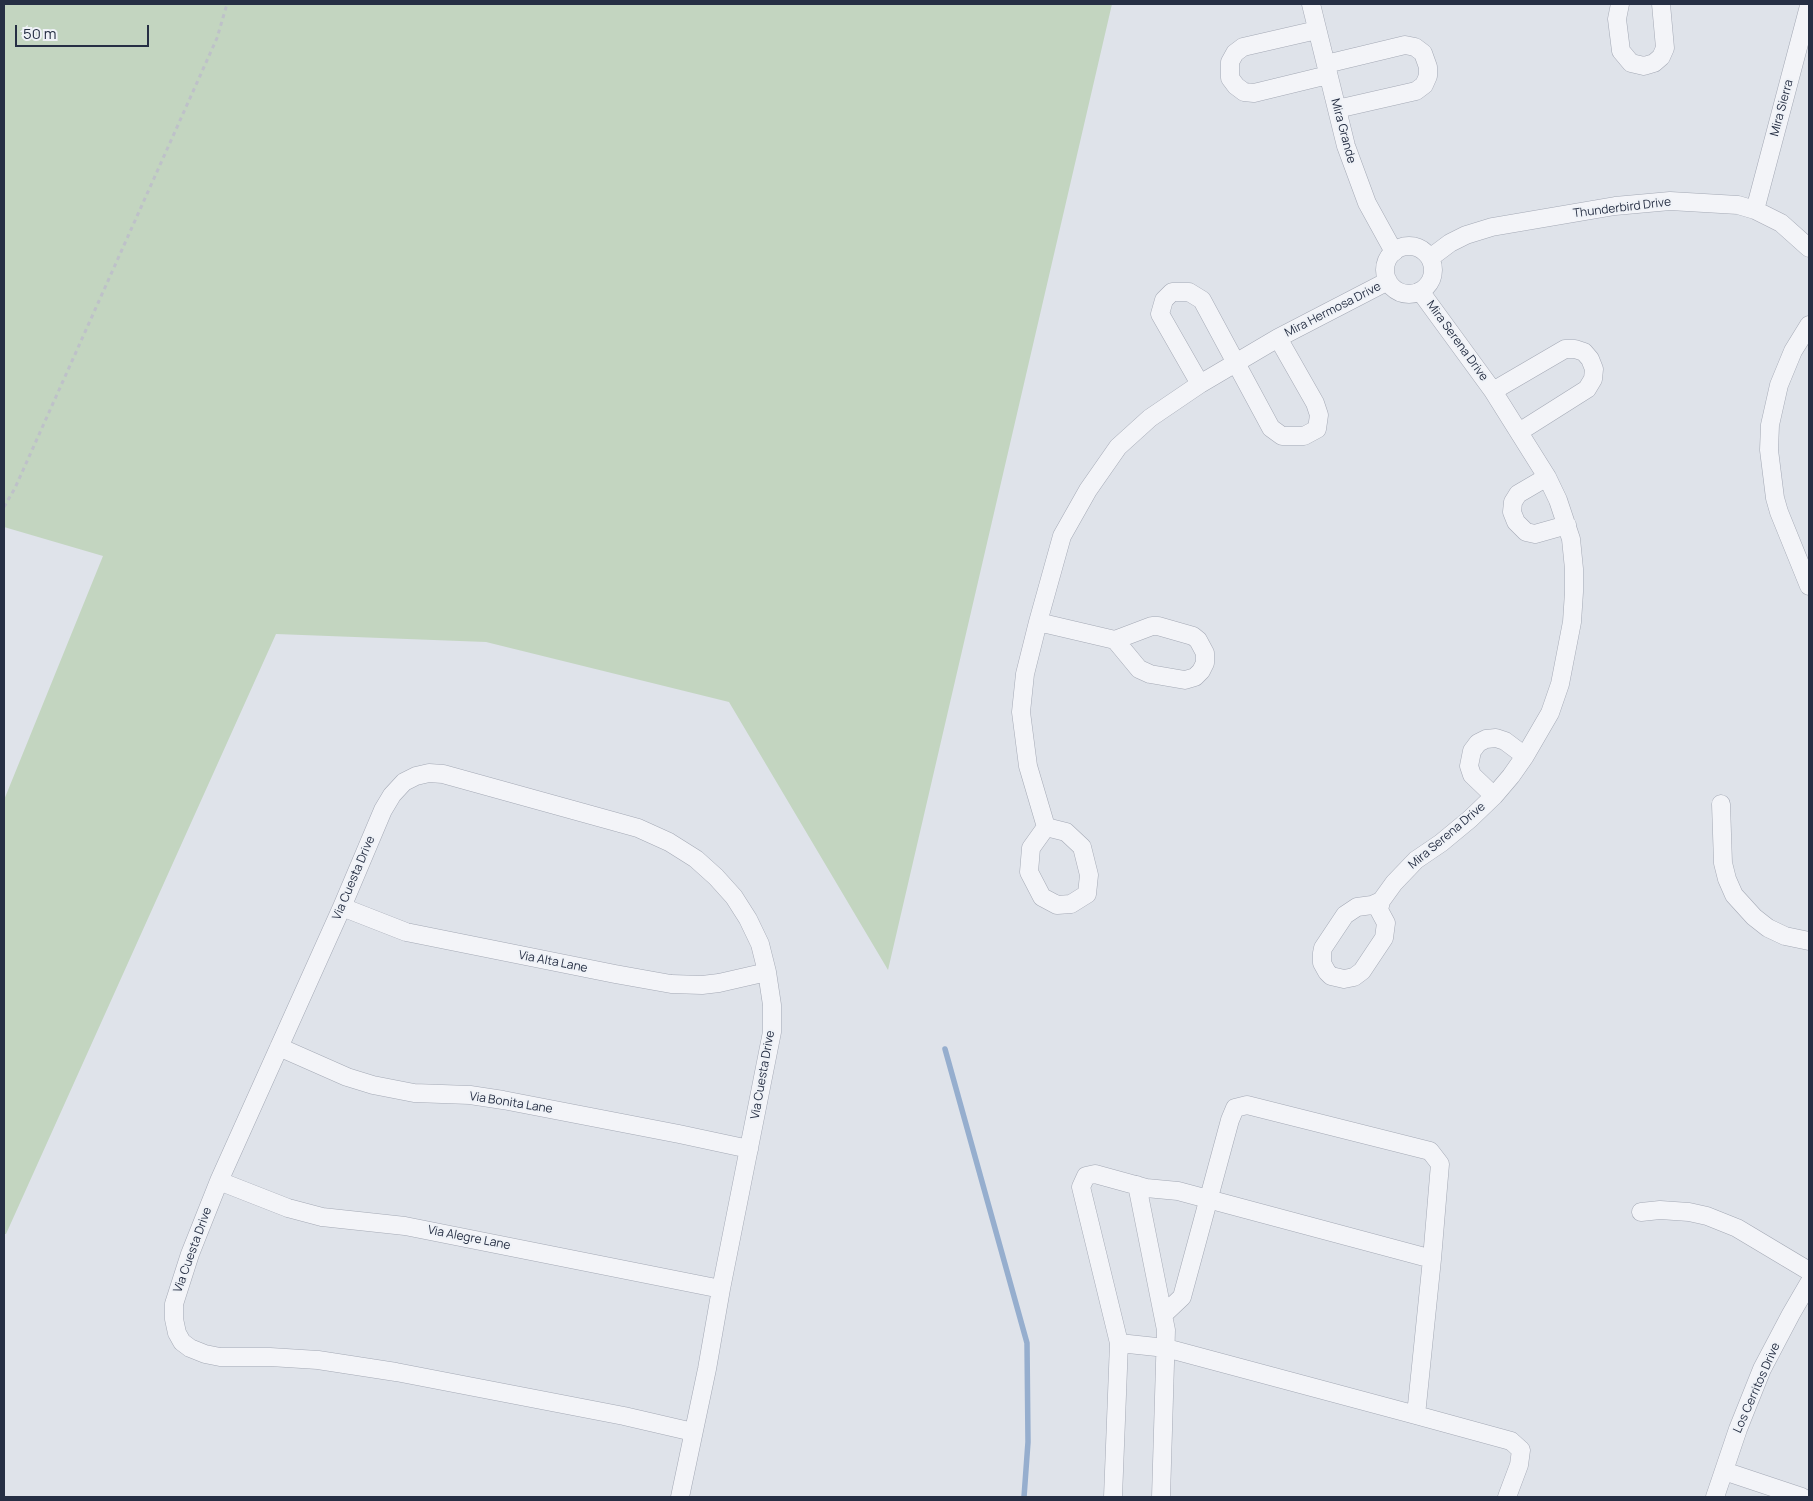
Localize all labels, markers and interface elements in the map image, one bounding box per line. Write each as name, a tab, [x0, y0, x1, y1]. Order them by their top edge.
scale bar	[18, 15, 151, 47]
text: 50 m	[23, 23, 57, 44]
street label: Mira Sierra	[1767, 78, 1797, 138]
street label: Mira Grande	[1327, 97, 1359, 165]
street label: Thunderbird Drive	[1572, 195, 1672, 221]
street label: Mira Hermosa Drive	[1282, 279, 1384, 341]
street label: Mira Serena Drive	[1423, 298, 1491, 384]
street label: Mira Serena Drive	[1406, 800, 1488, 872]
street label: Via Cuesta Drive	[330, 834, 378, 922]
street label: Via Alta Lane	[517, 948, 589, 976]
street label: Via Cuesta Drive	[748, 1030, 778, 1120]
street label: Via Bonita Lane	[468, 1089, 554, 1117]
street label: Via Cuesta Drive	[171, 1205, 215, 1295]
street label: Via Alegre Lane	[426, 1223, 512, 1253]
street label: Los Cerritos Drive	[1731, 1341, 1783, 1435]

